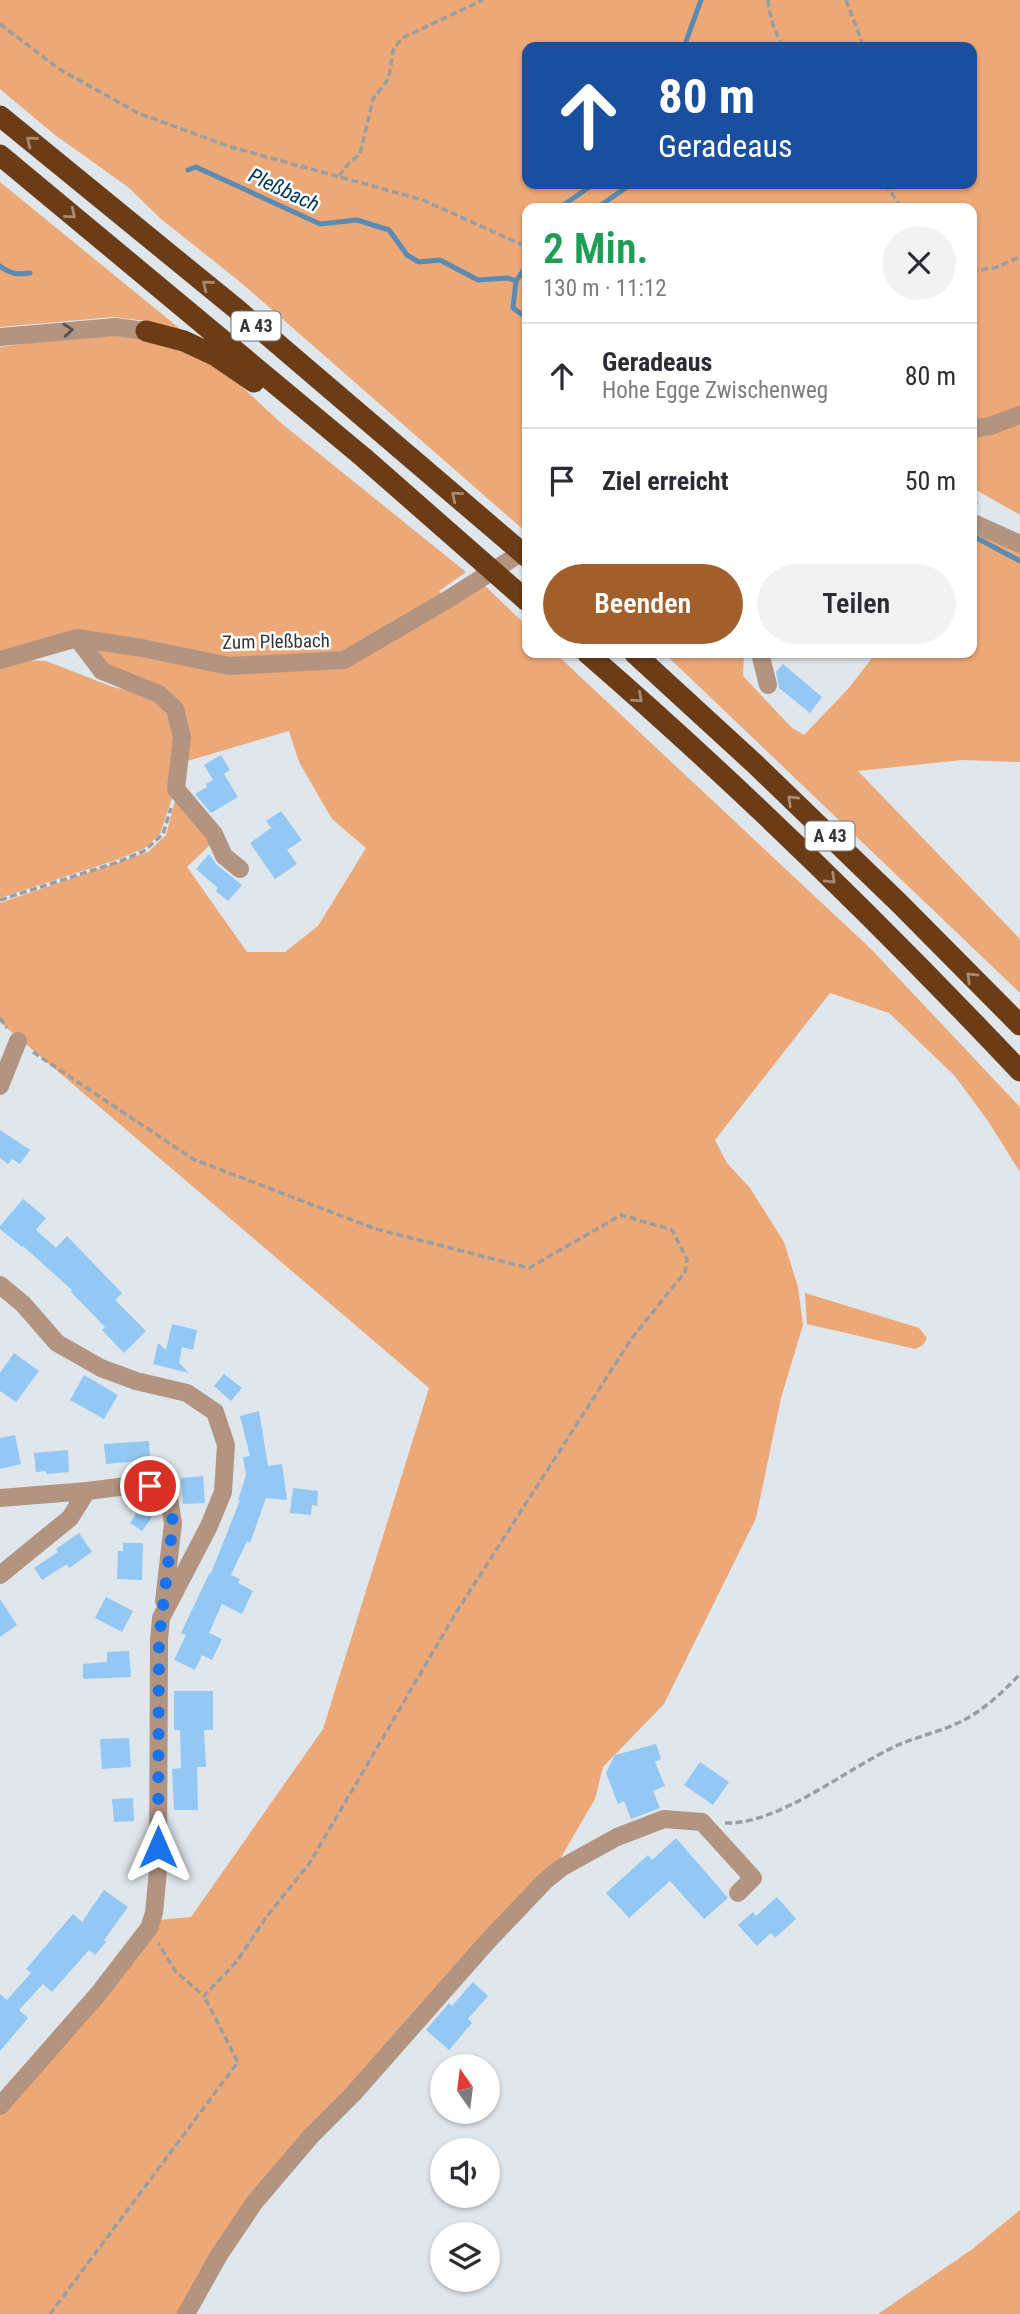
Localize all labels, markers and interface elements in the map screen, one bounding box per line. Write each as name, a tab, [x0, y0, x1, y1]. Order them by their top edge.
text: 80 m	[658, 68, 755, 125]
icon: ahead	[543, 70, 634, 161]
text: Geradeaus	[658, 127, 793, 165]
one-way arrow	[27, 137, 39, 150]
water label: Pleßbach	[245, 163, 323, 217]
one-way arrow	[63, 206, 76, 218]
text: 2 Min.	[543, 224, 649, 273]
button: close	[882, 226, 956, 300]
text: 130 m · 11:12	[543, 275, 667, 302]
one-way arrow	[203, 281, 215, 294]
road number: A 43	[232, 312, 280, 340]
one-way arrow	[63, 323, 74, 338]
text: Geradeaus	[602, 347, 712, 377]
icon: ahead	[543, 357, 581, 395]
text: 80 m	[905, 361, 956, 391]
text: Hohe Egge Zwischenweg	[602, 377, 828, 404]
icon: arrive	[543, 462, 581, 500]
text: Ziel erreicht	[602, 466, 728, 496]
text: 50 m	[905, 466, 956, 496]
one-way arrow	[451, 492, 464, 504]
button: Beenden	[543, 564, 743, 644]
button: Teilen	[757, 564, 956, 644]
street label: Zum Pleßbach	[222, 629, 330, 654]
one-way arrow	[630, 690, 643, 702]
one-way arrow	[788, 796, 801, 809]
road number: A 43	[806, 822, 854, 850]
one-way arrow	[823, 871, 835, 883]
one-way arrow	[967, 973, 980, 986]
pin	[120, 1456, 180, 1516]
icon: arrive	[131, 1467, 169, 1505]
position arrow	[121, 1810, 195, 1884]
north arrow	[430, 2054, 500, 2124]
map controls	[430, 2054, 500, 2292]
button: sound	[430, 2138, 500, 2208]
button: layers	[430, 2222, 500, 2292]

